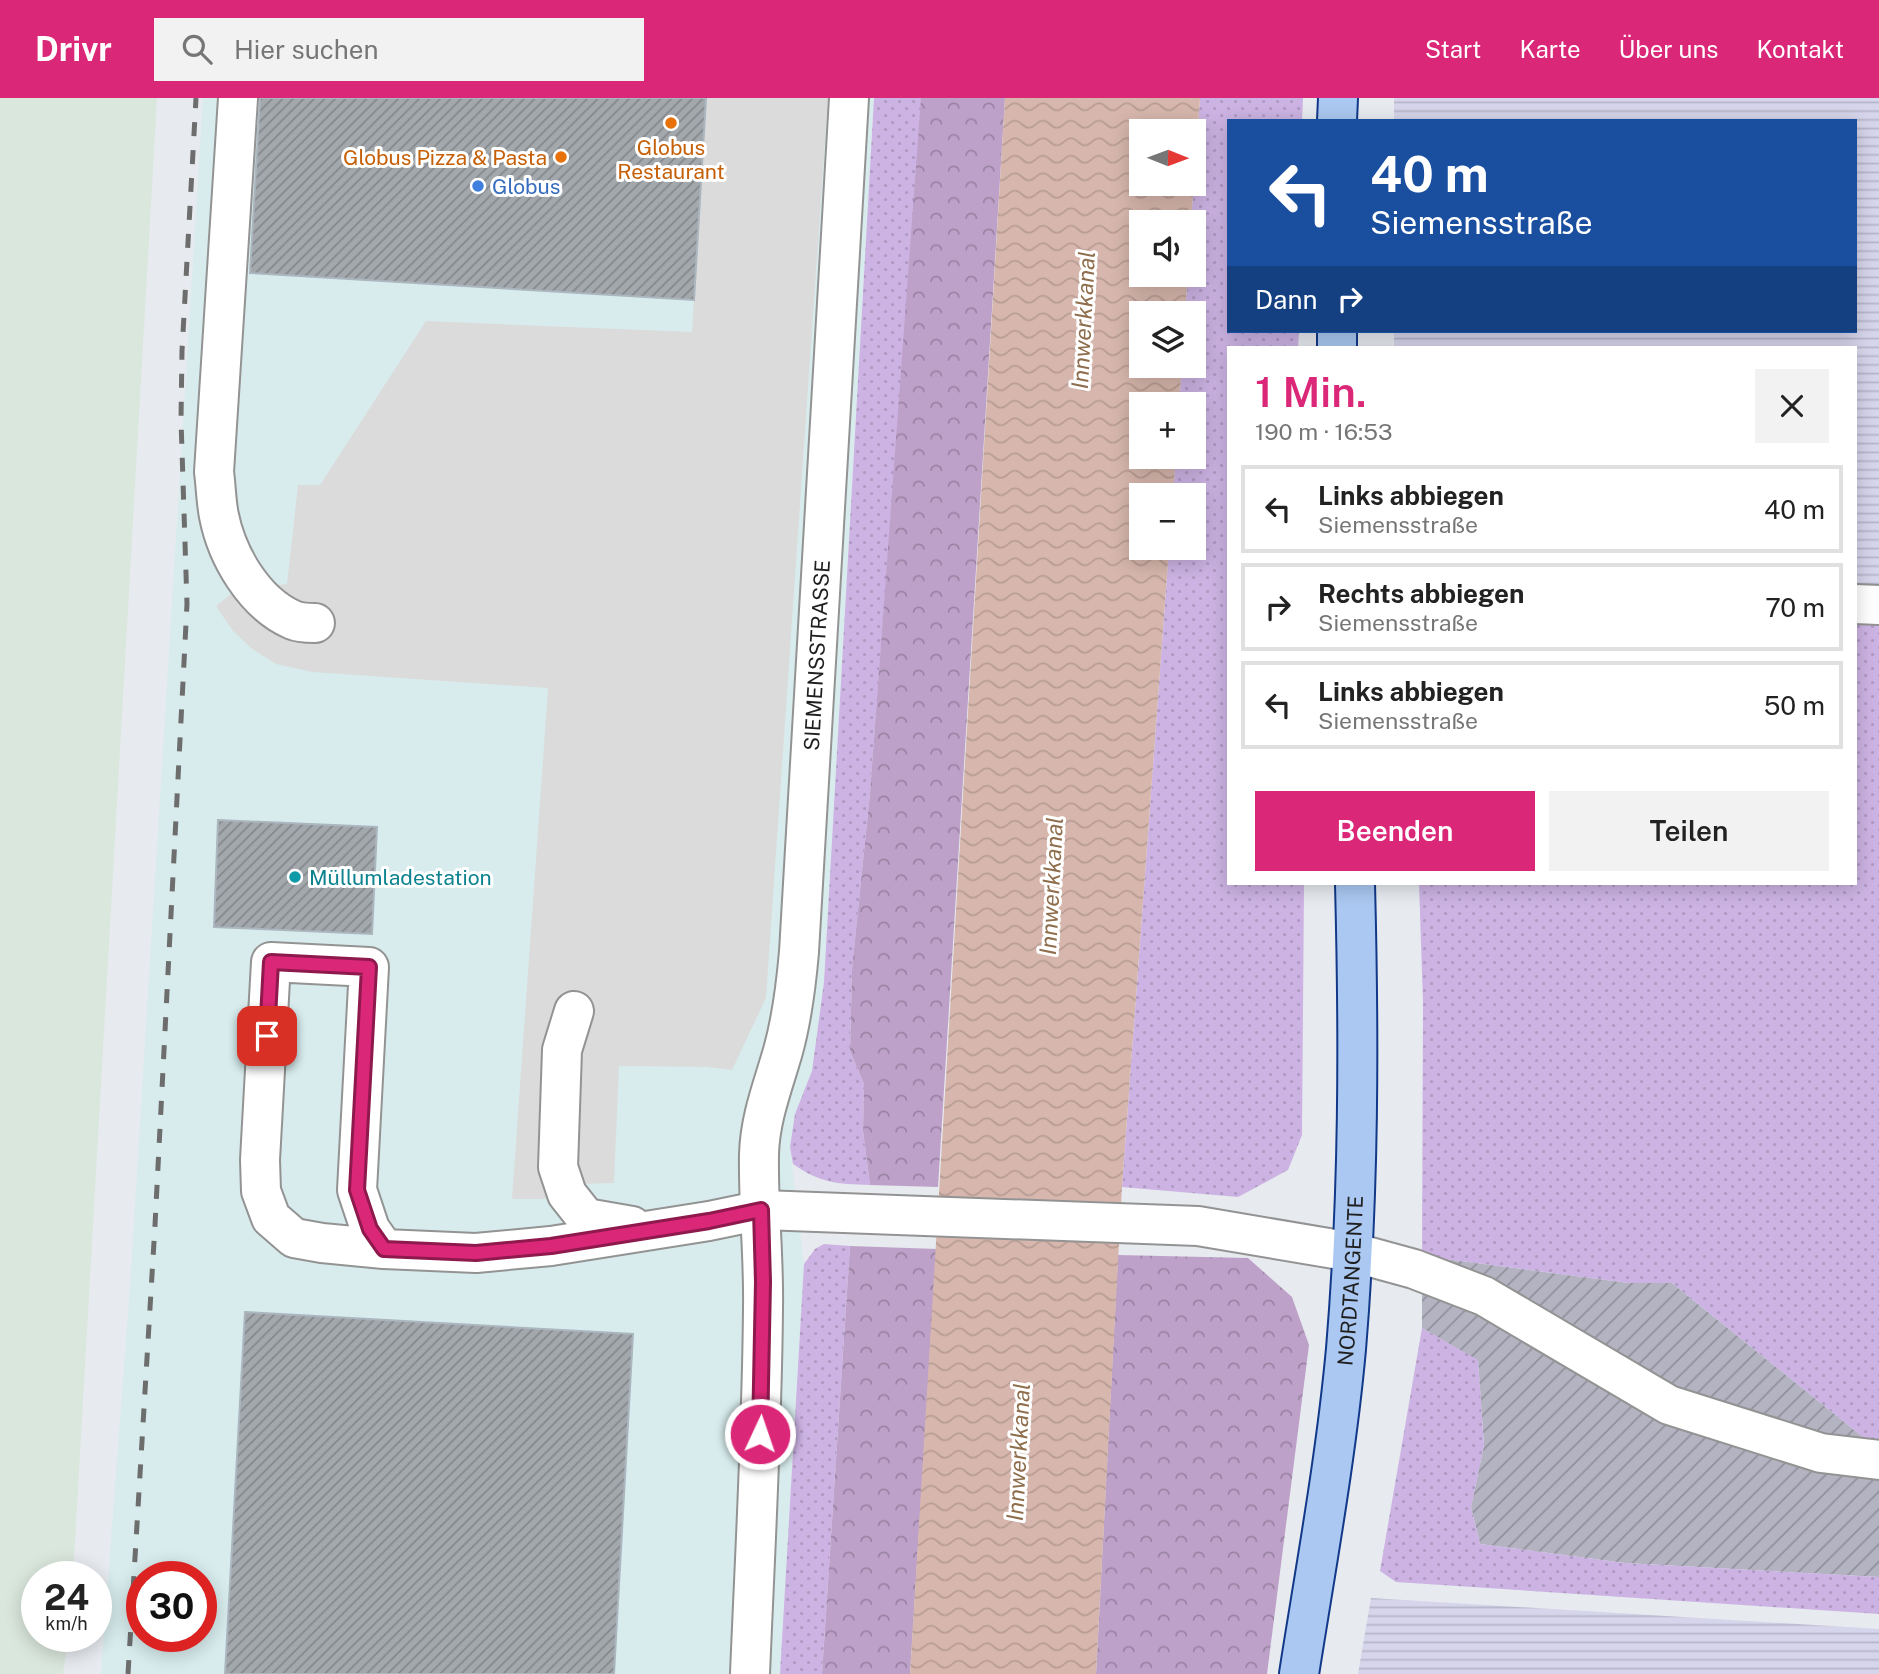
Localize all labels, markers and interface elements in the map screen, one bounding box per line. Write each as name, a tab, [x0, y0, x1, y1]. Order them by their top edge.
search box	[154, 18, 644, 81]
text: Drivr	[35, 30, 112, 68]
icon: search	[178, 30, 216, 68]
text: Hier suchen	[234, 34, 378, 65]
text: Start	[1425, 35, 1481, 63]
text: Karte	[1519, 35, 1581, 63]
text: Über uns	[1619, 35, 1718, 63]
text: Kontakt	[1756, 35, 1844, 63]
marker: Globus Restaurant	[663, 115, 679, 131]
north arrow	[1129, 119, 1206, 196]
map controls	[1129, 119, 1206, 560]
place label: Globus Restaurant	[617, 135, 725, 184]
place label: Globus Pizza & Pasta	[343, 145, 547, 170]
text: 40 m	[1370, 145, 1489, 203]
icon: left	[1255, 147, 1346, 238]
marker: Globus Pizza & Pasta	[553, 149, 569, 165]
place label: Globus	[492, 174, 560, 199]
marker: Globus	[470, 178, 486, 194]
text: Siemensstraße	[1370, 204, 1593, 241]
button: sound	[1129, 210, 1206, 287]
water label: Innwerkkanal	[1066, 250, 1100, 390]
icon: right	[1331, 280, 1369, 318]
text: Dann	[1255, 284, 1317, 315]
button: layers	[1129, 301, 1206, 378]
text: 1 Min.	[1255, 367, 1366, 416]
button: close	[1755, 369, 1829, 443]
button: +	[1129, 392, 1206, 469]
text: 190 m · 16:53	[1255, 418, 1393, 445]
text: Links abbiegen	[1318, 480, 1504, 511]
button: −	[1129, 483, 1206, 560]
icon: left	[1259, 490, 1297, 528]
text: 40 m	[1764, 494, 1825, 525]
text: Siemensstraße	[1318, 511, 1478, 538]
street label: SIEMENSSTRASSE	[798, 559, 834, 752]
text: Rechts abbiegen	[1318, 578, 1524, 609]
icon: right	[1259, 588, 1297, 626]
text: 70 m	[1765, 592, 1825, 623]
text: Siemensstraße	[1318, 609, 1478, 636]
text: Links abbiegen	[1318, 676, 1504, 707]
icon: left	[1259, 686, 1297, 724]
text: 50 m	[1764, 690, 1825, 721]
text: Siemensstraße	[1318, 707, 1478, 734]
button: Beenden	[1255, 791, 1535, 871]
button: Teilen	[1549, 791, 1829, 871]
water label: Innwerkkanal	[1034, 816, 1068, 956]
place label: Müllumladestation	[309, 865, 492, 890]
marker: Müllumladestation	[287, 869, 303, 885]
pin	[237, 1006, 297, 1066]
icon: arrive	[248, 1017, 286, 1055]
street label: NORDTANGENTE	[1332, 1195, 1367, 1367]
water label: Innwerkkanal	[1001, 1382, 1035, 1522]
position arrow	[723, 1397, 797, 1471]
speed limit sign: 30	[126, 1561, 217, 1652]
text: 24	[44, 1577, 89, 1618]
text: km/h	[45, 1613, 88, 1634]

